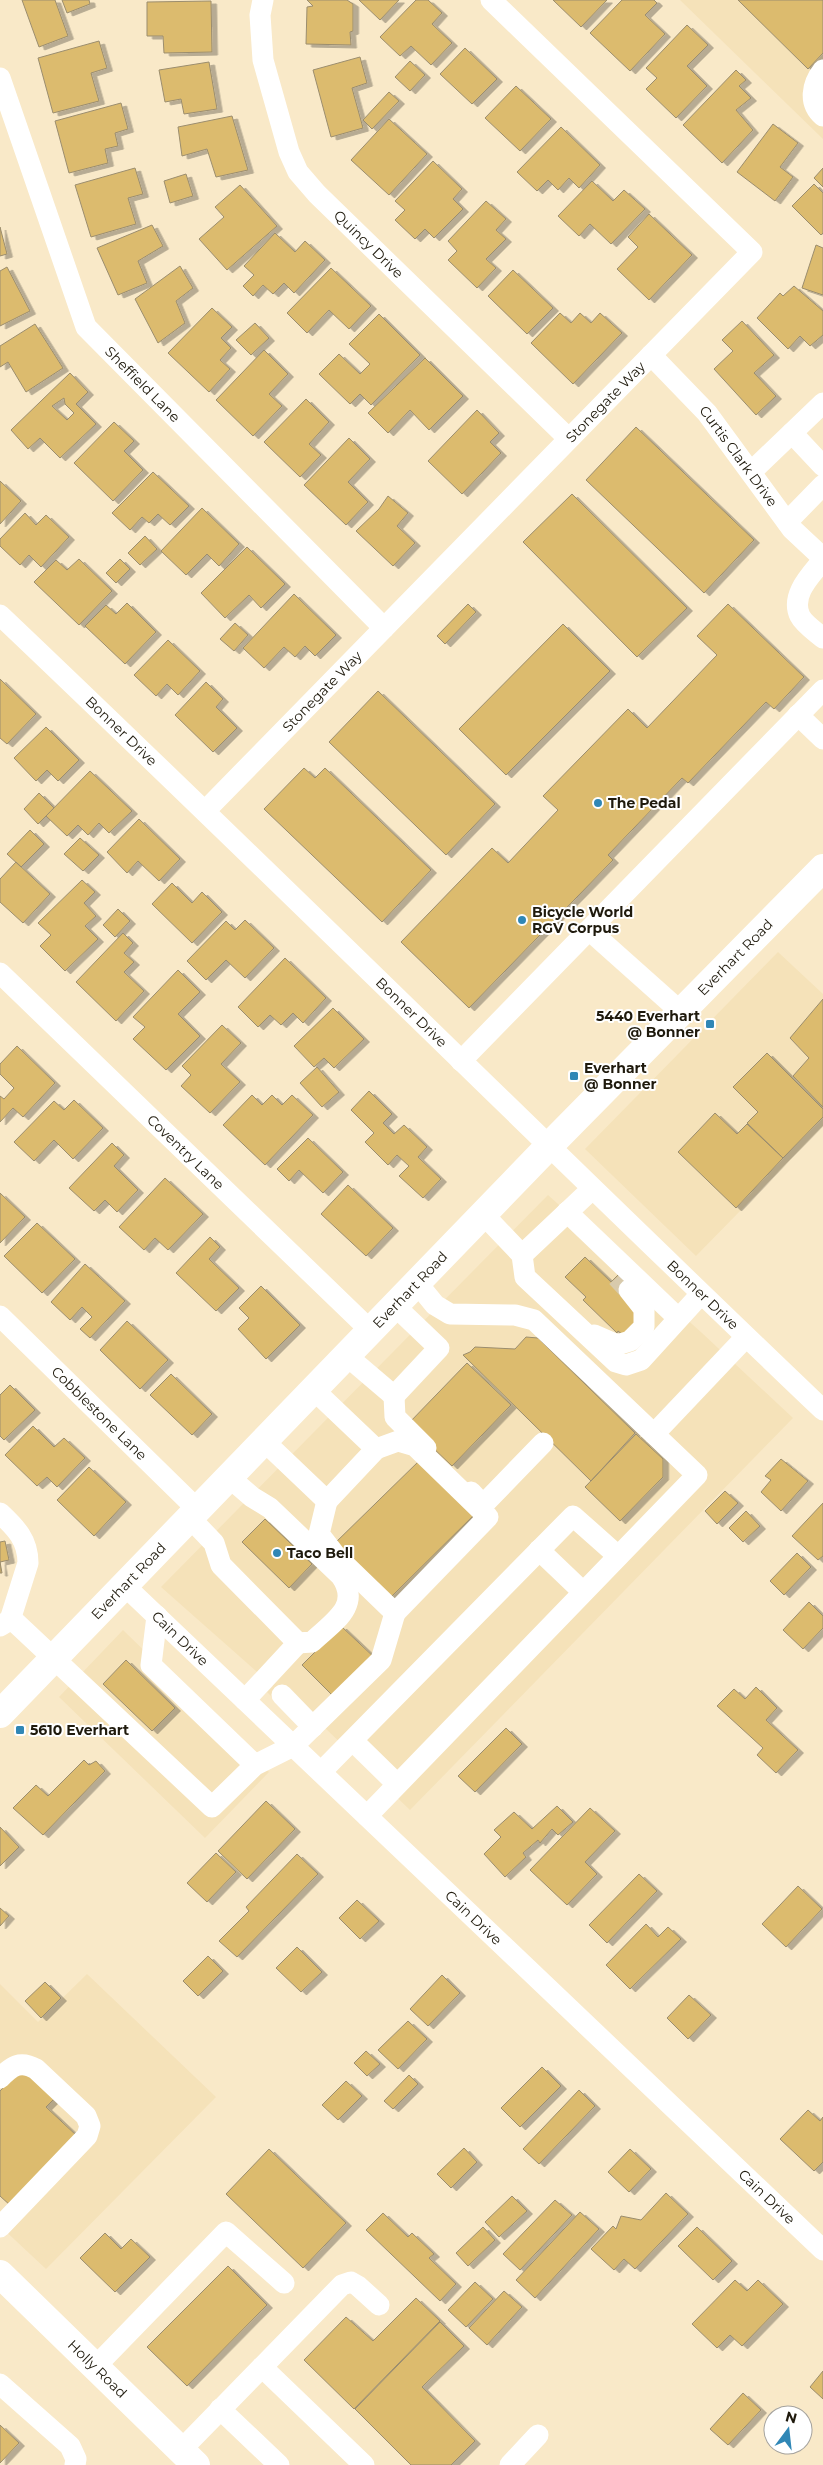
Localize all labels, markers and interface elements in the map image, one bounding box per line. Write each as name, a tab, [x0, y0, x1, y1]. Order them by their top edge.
street label: Quincy Drive	[330, 206, 407, 282]
street label: Sheffield Lane	[101, 342, 184, 426]
street label: Stonegate Way	[562, 357, 649, 446]
street label: Curtis Clark Drive	[696, 402, 782, 510]
street label: Stonegate Way	[278, 647, 366, 736]
street label: Bonner Drive	[82, 692, 161, 770]
place label: The Pedal	[608, 794, 681, 812]
marker: The Pedal	[592, 797, 604, 809]
place label: Bicycle World RGV Corpus	[532, 903, 633, 937]
marker: Bicycle World RGV Corpus	[516, 914, 528, 926]
street label: Everhart Road	[693, 915, 777, 999]
street label: Bonner Drive	[372, 973, 451, 1051]
place label: 5440 Everhart @ Bonner	[596, 1007, 700, 1041]
marker: 5440 Everhart @ Bonner	[704, 1018, 716, 1030]
place label: Everhart @ Bonner	[584, 1059, 657, 1093]
marker: Everhart @ Bonner	[568, 1070, 580, 1082]
street label: Coventry Lane	[143, 1111, 228, 1194]
street label: Everhart Road	[369, 1248, 451, 1332]
street label: Bonner Drive	[663, 1256, 743, 1334]
street label: Cobblestone Lane	[48, 1362, 151, 1464]
street label: Everhart Road	[87, 1539, 170, 1623]
place label: Taco Bell	[287, 1544, 353, 1562]
marker: Taco Bell	[271, 1547, 283, 1559]
street label: Cain Drive	[148, 1607, 212, 1670]
place label: 5610 Everhart	[30, 1721, 129, 1739]
marker: 5610 Everhart	[14, 1724, 26, 1736]
street label: Cain Drive	[441, 1886, 506, 1949]
street label: Cain Drive	[735, 2165, 799, 2228]
street label: Holly Road	[64, 2336, 131, 2402]
north arrow	[763, 2405, 813, 2455]
text: N	[784, 2407, 799, 2428]

